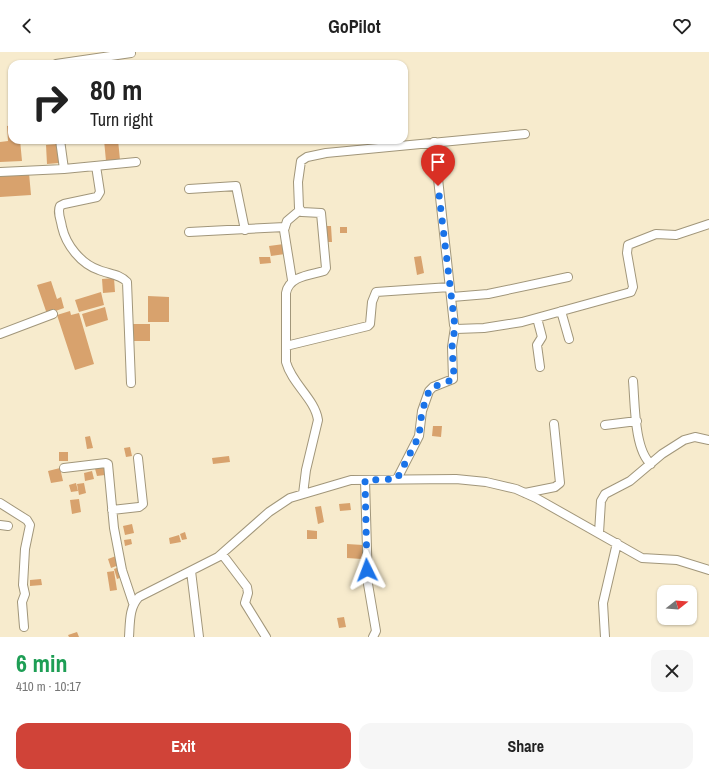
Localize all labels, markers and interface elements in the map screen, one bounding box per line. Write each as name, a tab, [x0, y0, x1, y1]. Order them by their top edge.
text: GoPilot	[328, 14, 381, 39]
icon: back	[16, 15, 38, 37]
icon: heart	[671, 15, 693, 37]
text: 80 m	[90, 71, 142, 109]
icon: right	[24, 76, 76, 128]
text: Turn right	[90, 107, 153, 132]
pin	[421, 145, 455, 186]
icon: arrive	[427, 151, 449, 173]
position arrow	[346, 549, 388, 591]
north arrow	[657, 585, 697, 625]
map controls	[657, 585, 697, 625]
text: 6 min	[16, 647, 67, 679]
button: close	[651, 650, 693, 692]
text: 410 m · 10:17	[16, 678, 81, 695]
button: Exit	[16, 723, 351, 769]
button: Share	[359, 723, 693, 769]

